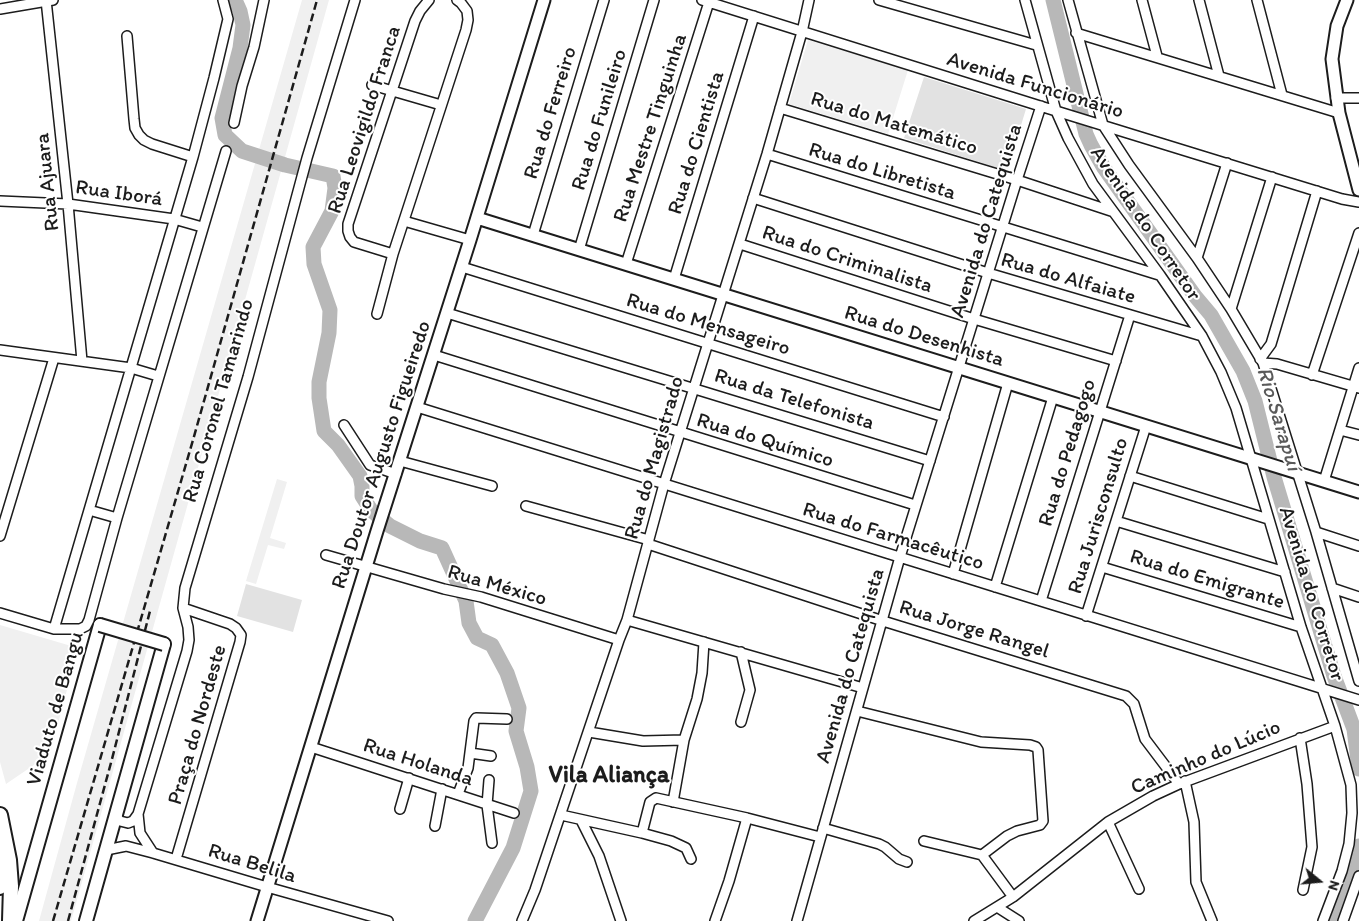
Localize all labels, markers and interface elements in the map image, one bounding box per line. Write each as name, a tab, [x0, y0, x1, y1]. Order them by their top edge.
street label: Rua Leovigildo Franca	[323, 23, 407, 217]
street label: Rua Mestre Tinguinha	[609, 31, 693, 225]
street label: Rua do Ferreiro	[519, 44, 583, 182]
street label: Rua do Funileiro	[567, 46, 633, 194]
street label: Avenida Funcionário	[944, 47, 1126, 125]
street label: Rua do Cientista	[663, 68, 731, 218]
street label: Rua do Matemático	[807, 87, 981, 161]
street label: Avenida do Catequista	[946, 121, 1028, 321]
street label: Rua Ajuara	[30, 132, 66, 232]
street label: Rua do Libretista	[805, 138, 959, 206]
street label: Avenida do Corretor	[1084, 142, 1206, 306]
street label: Rua Iborá	[74, 175, 164, 213]
street label: Rua do Criminalista	[759, 221, 935, 299]
street label: Rua do Alfaiate	[998, 248, 1138, 310]
street label: Rua do Mensageiro	[623, 288, 793, 362]
street label: Rua Coronel Tamarindo	[178, 296, 260, 506]
street label: Rua do Desenhista	[841, 301, 1007, 373]
street label: Rua Doutor Augusto Figueiredo	[327, 318, 437, 592]
street label: Rua da Telefonista	[711, 364, 877, 436]
water label: Rio Sarapuí	[1250, 364, 1306, 474]
street label: Rua do Magistrado	[620, 374, 690, 542]
street label: Rua do Pedagogo	[1034, 376, 1102, 530]
street label: Rua do Químico	[693, 408, 837, 474]
street label: Rua Jurisconsulto	[1063, 435, 1135, 597]
street label: Rua do Farmacêutico	[799, 497, 987, 577]
street label: Avenida do Corretor	[1272, 504, 1350, 684]
street label: Rua do Emigrante	[1127, 545, 1287, 615]
street label: Rua México	[445, 560, 549, 612]
street label: Avenida do Catequista	[811, 566, 891, 766]
street label: Rua Jorge Rangel	[896, 595, 1052, 665]
street label: Viaduto de Bangu	[22, 629, 90, 789]
street label: Praça do Nordeste	[163, 642, 233, 808]
street label: Caminho do Lúcio	[1127, 715, 1285, 801]
street label: Rua Holanda	[360, 733, 476, 793]
district label: Vila Aliança	[549, 762, 669, 790]
street label: Rua Belila	[205, 839, 299, 889]
north arrow	[1294, 856, 1344, 906]
text: N	[1324, 879, 1343, 893]

